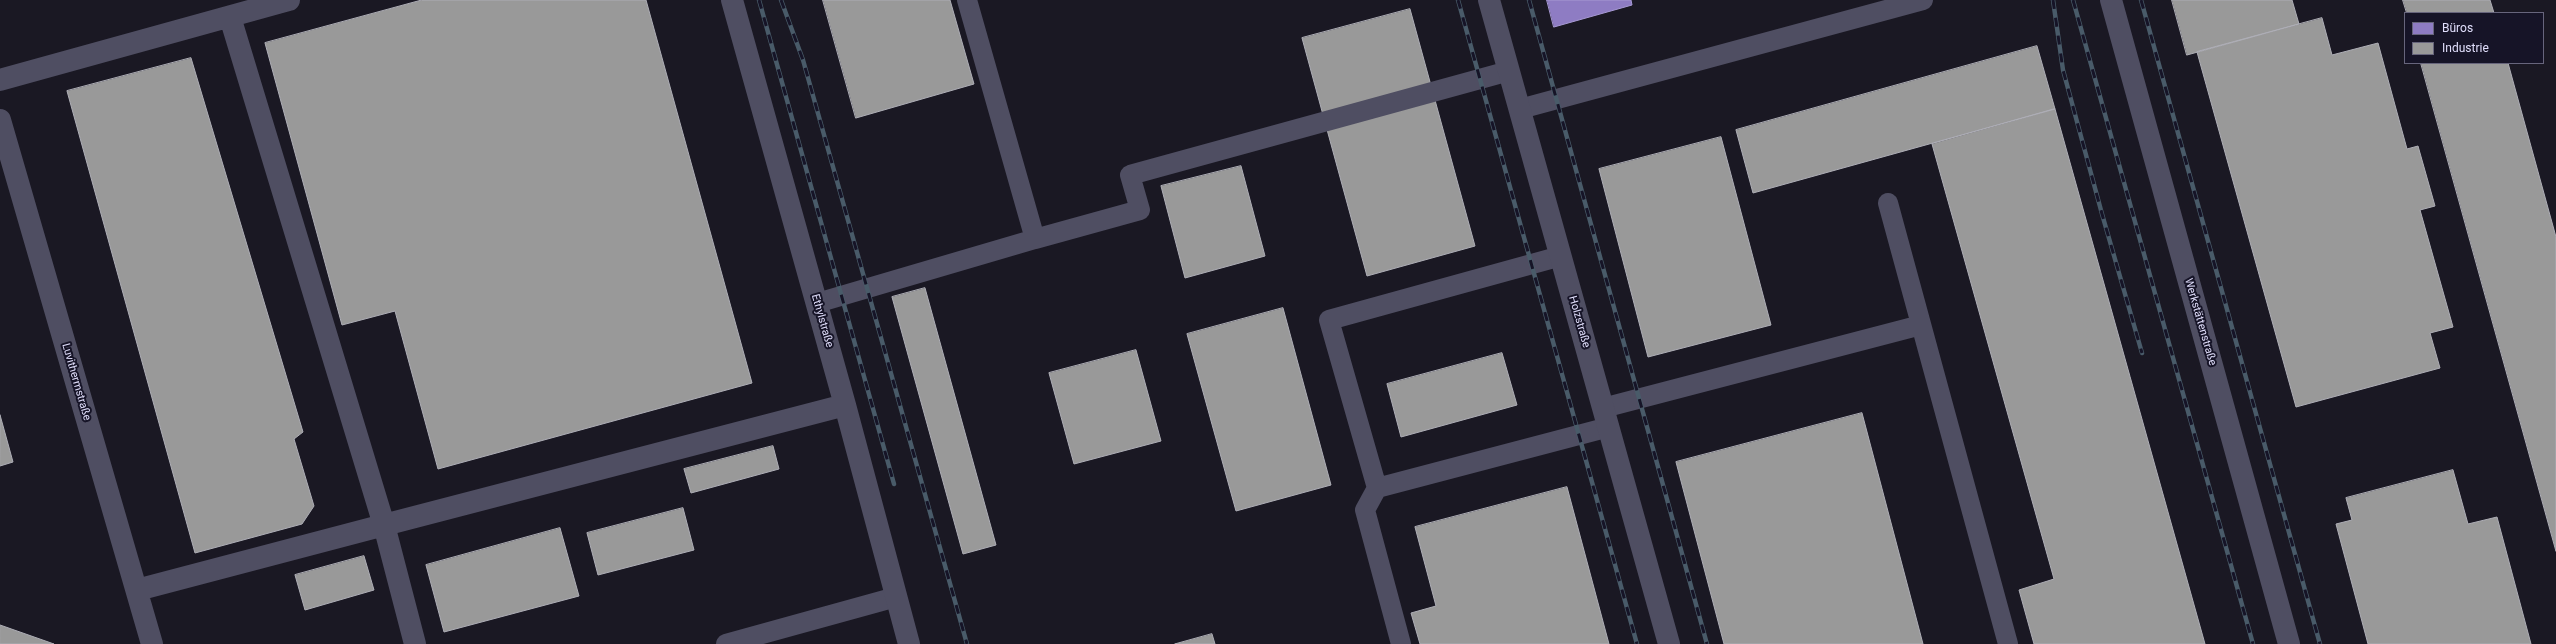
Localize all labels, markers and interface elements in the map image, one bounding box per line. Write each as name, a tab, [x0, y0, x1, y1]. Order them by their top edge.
legend	[2404, 12, 2544, 64]
text: Büros	[2442, 21, 2473, 35]
text: Industrie	[2442, 41, 2489, 55]
street label: Werkstättenstraße	[2181, 277, 2219, 367]
street label: Ethylstraße	[808, 293, 836, 349]
street label: Holzstraße	[1565, 295, 1593, 349]
street label: Luvithermstraße	[59, 342, 93, 422]

